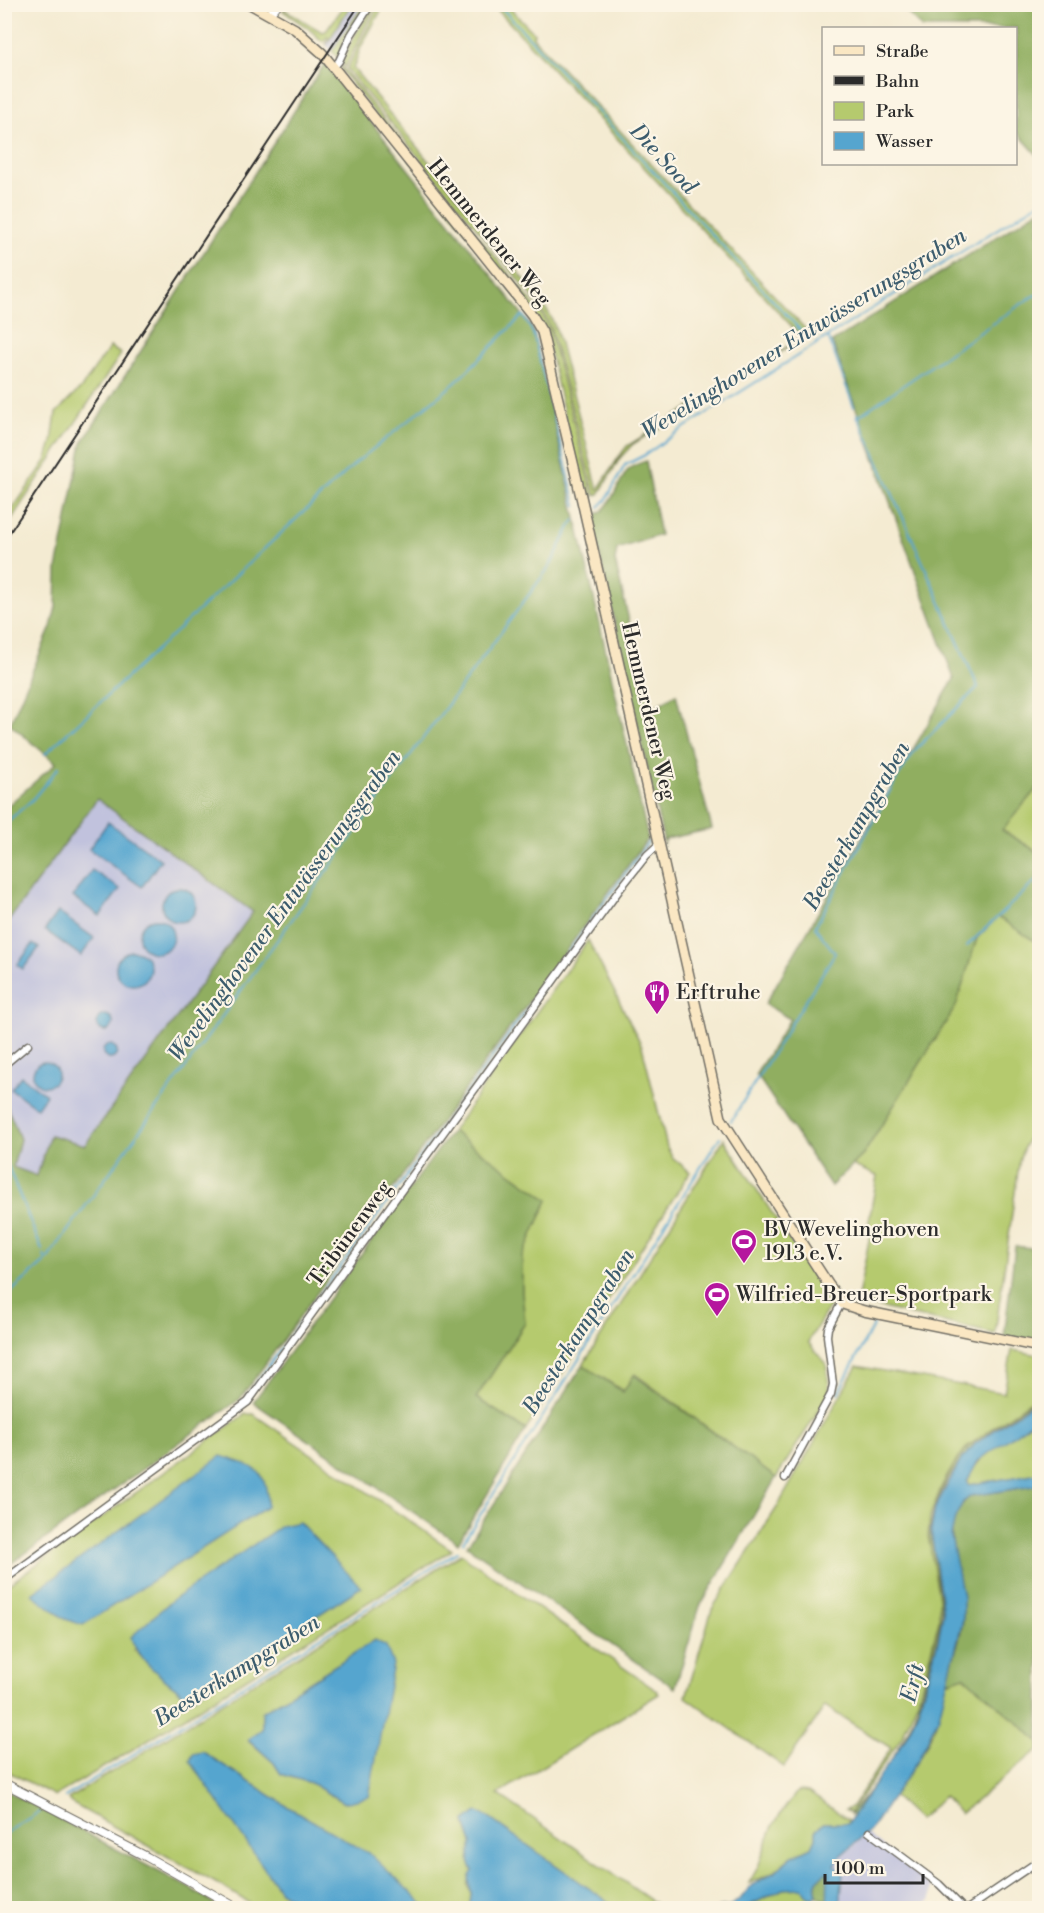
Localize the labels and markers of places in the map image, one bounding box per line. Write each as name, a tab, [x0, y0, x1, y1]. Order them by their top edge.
restaurant icon: Erftruhe	[642, 978, 672, 1016]
place label: Erftruhe	[676, 980, 761, 1006]
place label: BV Wevelinghoven 1913 e.V.	[763, 1217, 940, 1267]
sports icon: BV Wevelinghoven 1913 e.V.	[729, 1227, 759, 1265]
sports icon: Wilfried-Breuer-Sportpark	[702, 1280, 732, 1318]
place label: Wilfried-Breuer-Sportpark	[735, 1282, 993, 1308]

